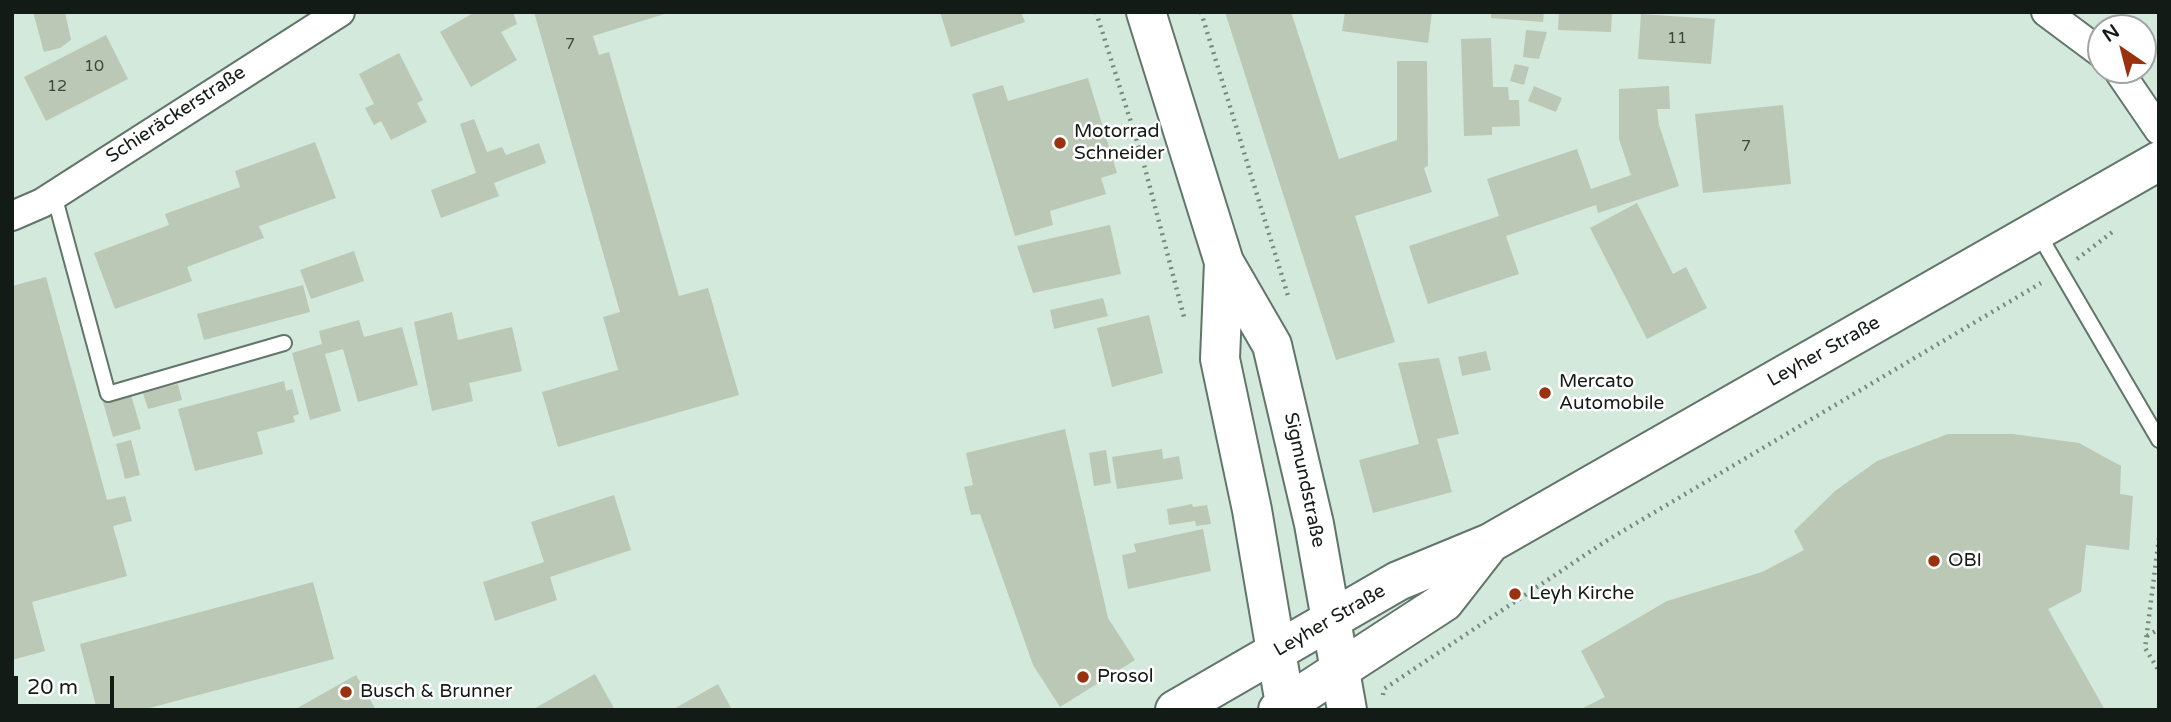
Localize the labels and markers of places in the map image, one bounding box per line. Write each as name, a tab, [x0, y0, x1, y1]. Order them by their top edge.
place label: Motorrad Schneider	[1074, 121, 1164, 165]
marker: Motorrad Schneider	[1052, 135, 1068, 151]
place label: Mercato Automobile	[1559, 371, 1664, 415]
marker: Mercato Automobile	[1537, 385, 1553, 401]
place label: OBI	[1948, 550, 1982, 572]
marker: OBI	[1926, 553, 1942, 569]
place label: Leyh Kirche	[1529, 583, 1634, 605]
marker: Leyh Kirche	[1507, 586, 1523, 602]
place label: Prosol	[1097, 666, 1154, 688]
marker: Prosol	[1075, 669, 1091, 685]
place label: Busch & Brunner	[360, 681, 512, 703]
marker: Busch & Brunner	[338, 684, 354, 700]

